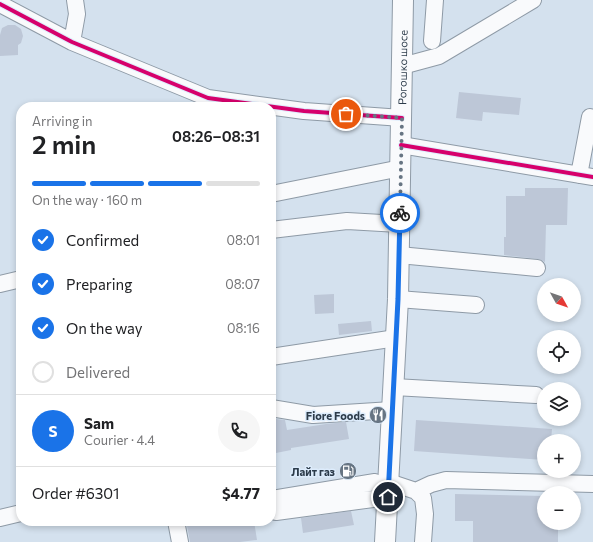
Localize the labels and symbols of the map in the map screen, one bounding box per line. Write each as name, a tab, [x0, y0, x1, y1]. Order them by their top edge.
street label: Рогошко шосе	[395, 30, 409, 105]
pin	[329, 97, 363, 131]
courier	[380, 193, 420, 233]
north arrow	[537, 278, 581, 322]
restaurant icon: Fiore Foods	[368, 405, 388, 425]
place label: Fiore Foods	[306, 409, 365, 422]
fuel station icon: Лайт газ	[338, 461, 358, 481]
place label: Лайт газ	[291, 465, 336, 478]
pin	[371, 480, 405, 514]

